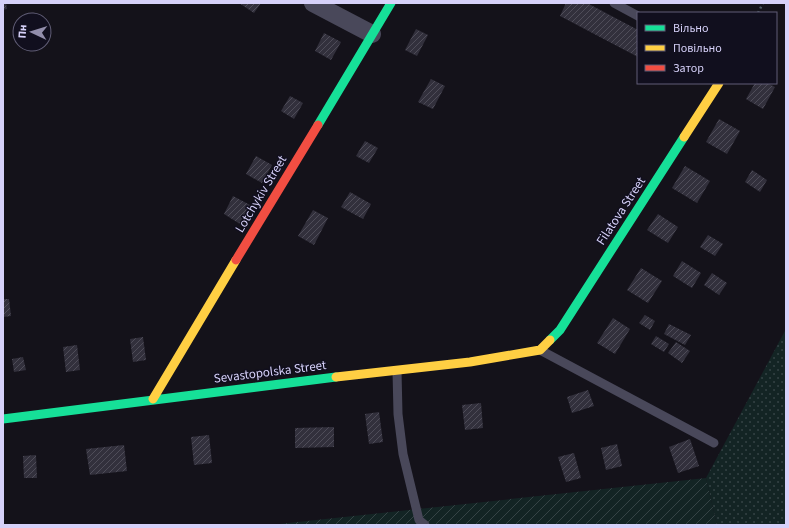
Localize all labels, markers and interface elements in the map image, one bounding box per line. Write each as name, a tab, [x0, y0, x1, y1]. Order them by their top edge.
north arrow	[12, 12, 52, 52]
legend	[637, 12, 777, 84]
text: Вільно	[673, 20, 709, 37]
text: Пн	[15, 24, 30, 39]
text: Повільно	[673, 40, 722, 57]
text: Затор	[673, 60, 704, 77]
street label: Lotchykiv Street	[231, 152, 291, 236]
street label: Filatova Street	[592, 173, 650, 249]
street label: Sevastopolska Street	[213, 356, 328, 388]

